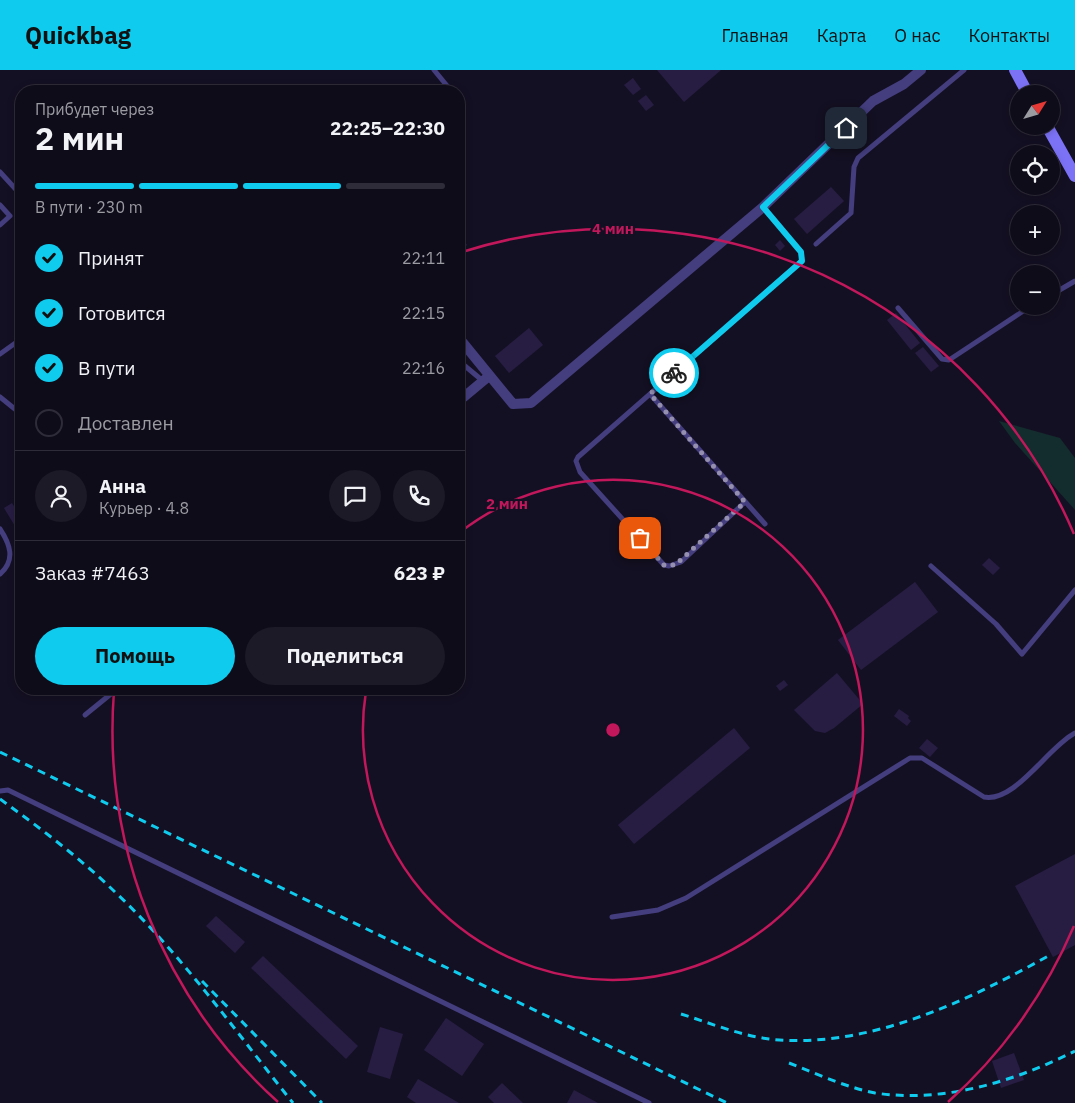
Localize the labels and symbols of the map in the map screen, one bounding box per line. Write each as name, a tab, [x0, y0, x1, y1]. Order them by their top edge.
north arrow	[1010, 85, 1060, 135]
pin	[825, 107, 867, 149]
text: 4 мин	[592, 219, 634, 238]
courier	[649, 348, 699, 398]
text: 2 мин	[486, 494, 528, 513]
pin	[619, 517, 661, 559]
centre of rings	[604, 721, 622, 739]

